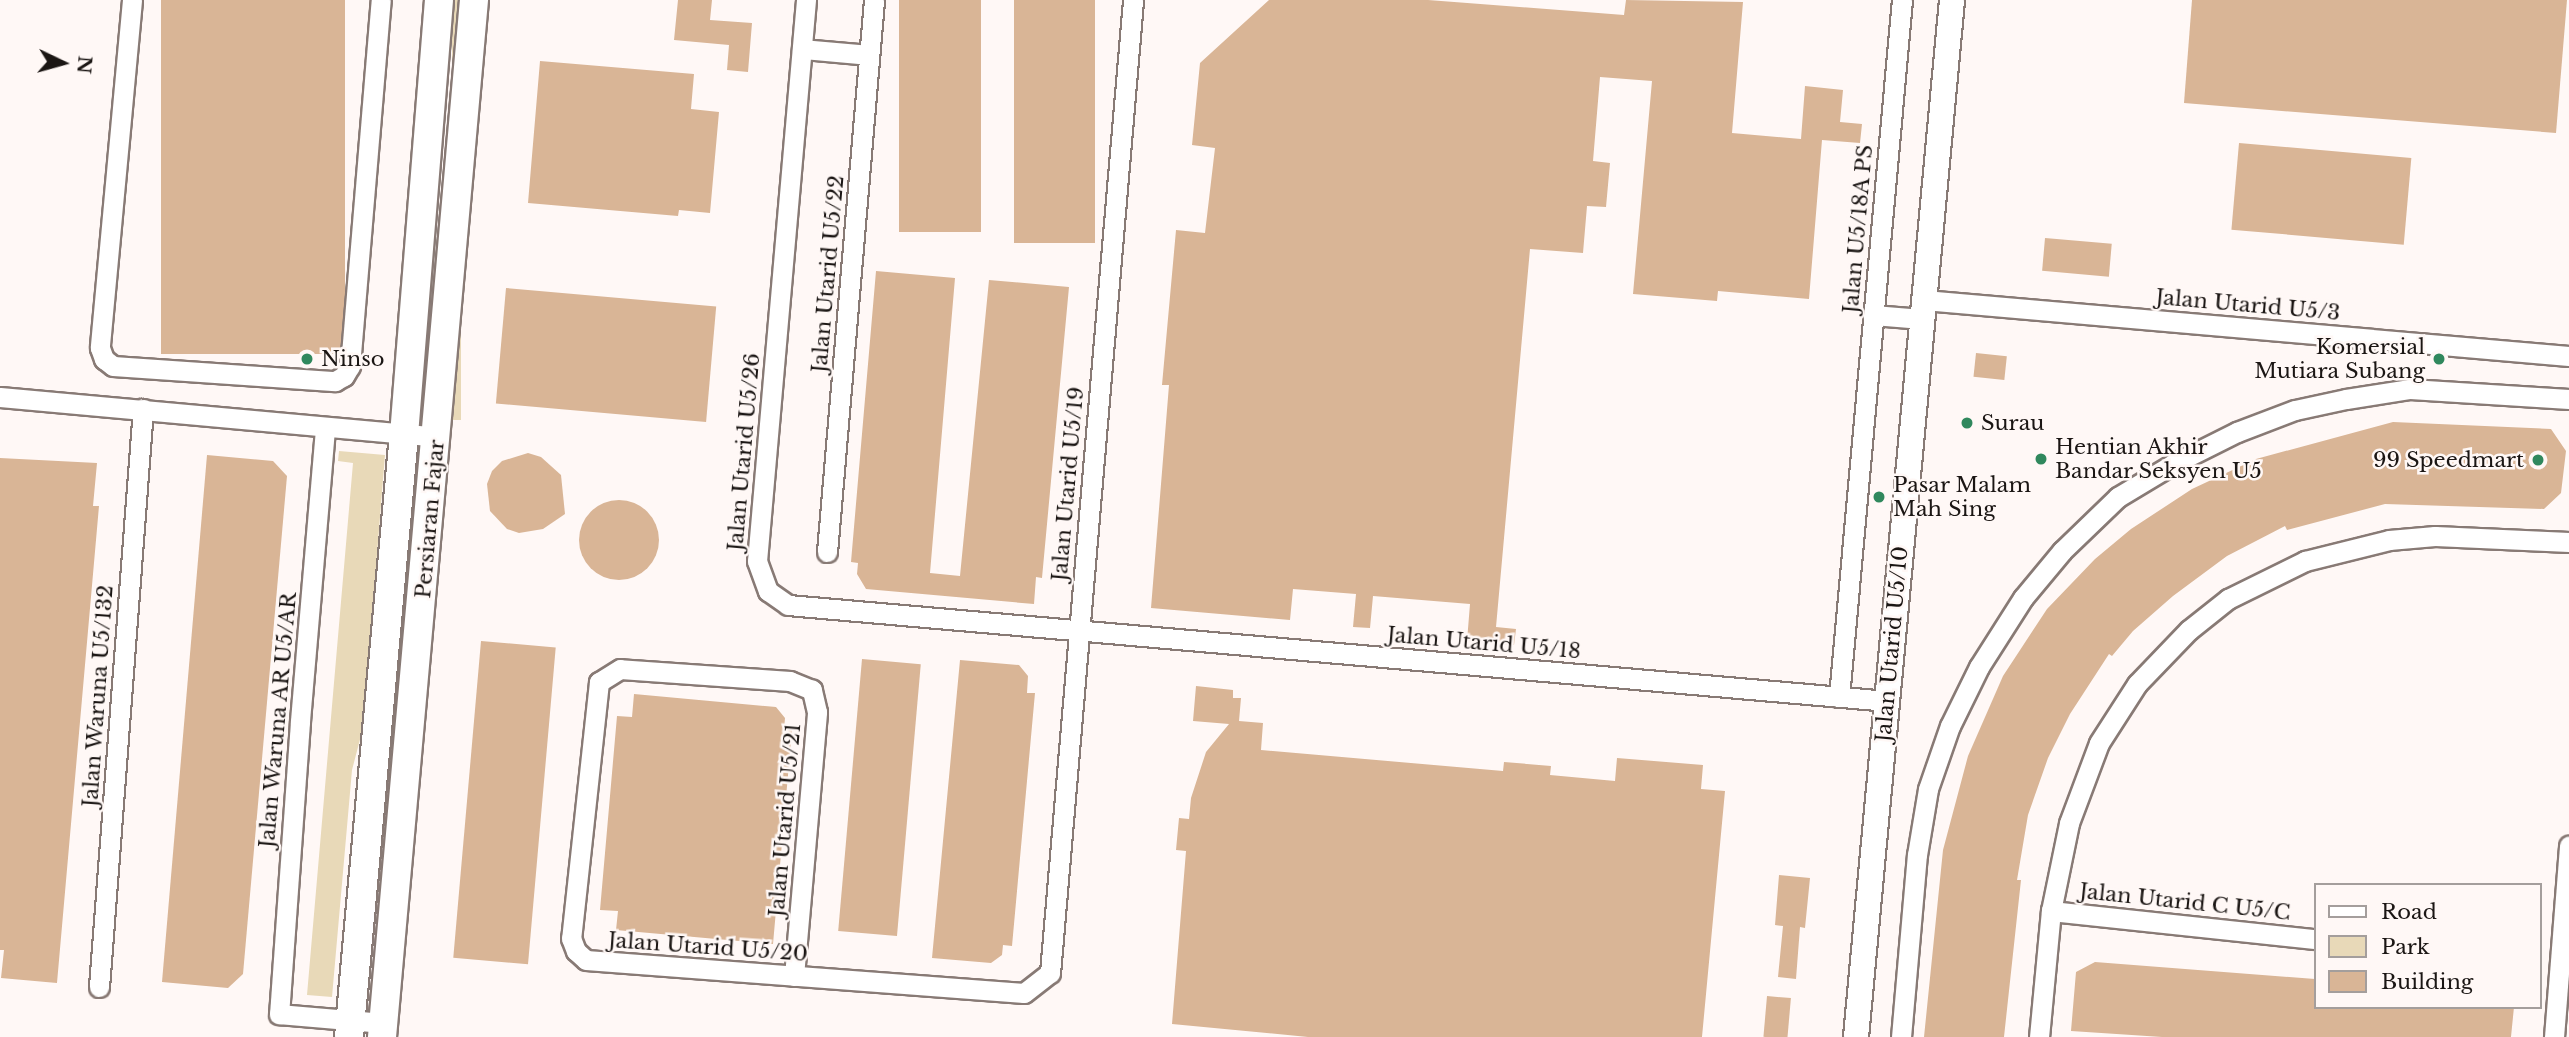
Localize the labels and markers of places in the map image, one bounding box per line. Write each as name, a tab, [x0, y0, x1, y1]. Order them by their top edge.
place label: Komersial Mutiara Subang	[2254, 334, 2425, 384]
place label: Ninso	[321, 346, 385, 372]
marker: Ninso	[299, 351, 315, 367]
marker: Komersial Mutiara Subang	[2431, 351, 2447, 367]
place label: Surau	[1981, 410, 2044, 436]
marker: Surau	[1959, 415, 1975, 431]
place label: Hentian Akhir Bandar Seksyen U5	[2055, 434, 2262, 484]
place label: 99 Speedmart	[2373, 447, 2524, 473]
marker: Hentian Akhir Bandar Seksyen U5	[2033, 451, 2049, 467]
marker: 99 Speedmart	[2530, 452, 2546, 468]
place label: Pasar Malam Mah Sing	[1893, 472, 2032, 522]
marker: Pasar Malam Mah Sing	[1871, 489, 1887, 505]

